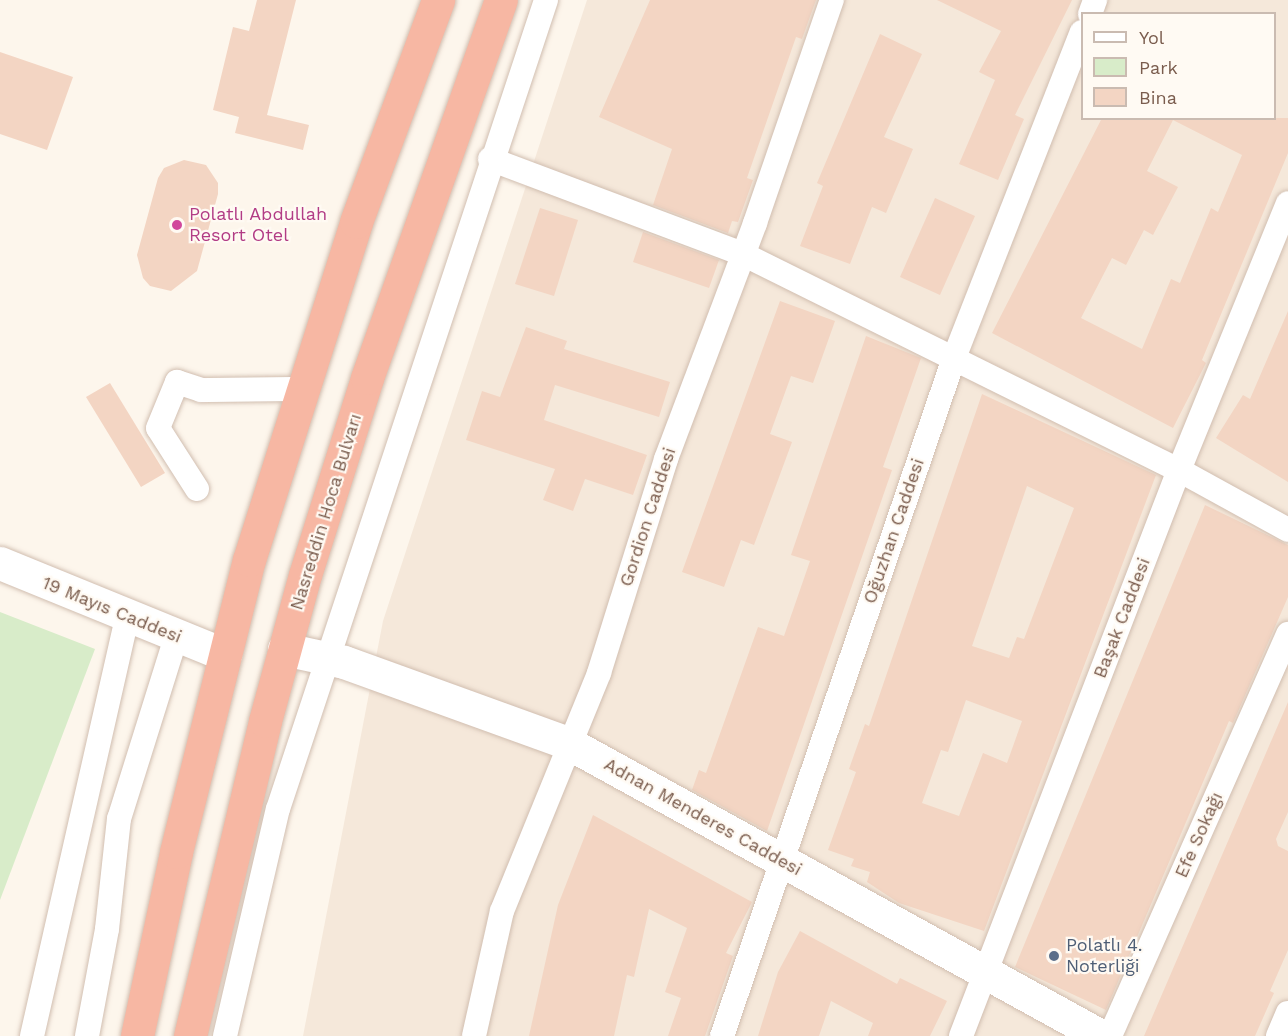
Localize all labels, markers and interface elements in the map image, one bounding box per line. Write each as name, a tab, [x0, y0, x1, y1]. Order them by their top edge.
legend	[1081, 12, 1276, 120]
text: Yol	[1139, 27, 1164, 48]
text: Park	[1139, 57, 1178, 78]
text: Bina	[1139, 87, 1177, 108]
place label: Polatlı Abdullah Resort Otel	[189, 204, 328, 246]
marker: Polatlı Abdullah Resort Otel	[170, 218, 184, 232]
street label: Nasreddin Hoca Bulvarı	[286, 411, 366, 613]
street label: Gordion Caddesi	[615, 445, 681, 589]
street label: Oğuzhan Caddesi	[859, 456, 929, 606]
street label: Başak Caddesi	[1089, 555, 1155, 681]
street label: 19 Mayıs Caddesi	[39, 572, 185, 648]
street label: Adnan Menderes Caddesi	[600, 754, 806, 880]
street label: Efe Sokağı	[1171, 789, 1227, 881]
place label: Polatlı 4. Noterliği	[1066, 935, 1143, 978]
marker: Polatlı 4. Noterliği	[1047, 949, 1061, 963]

